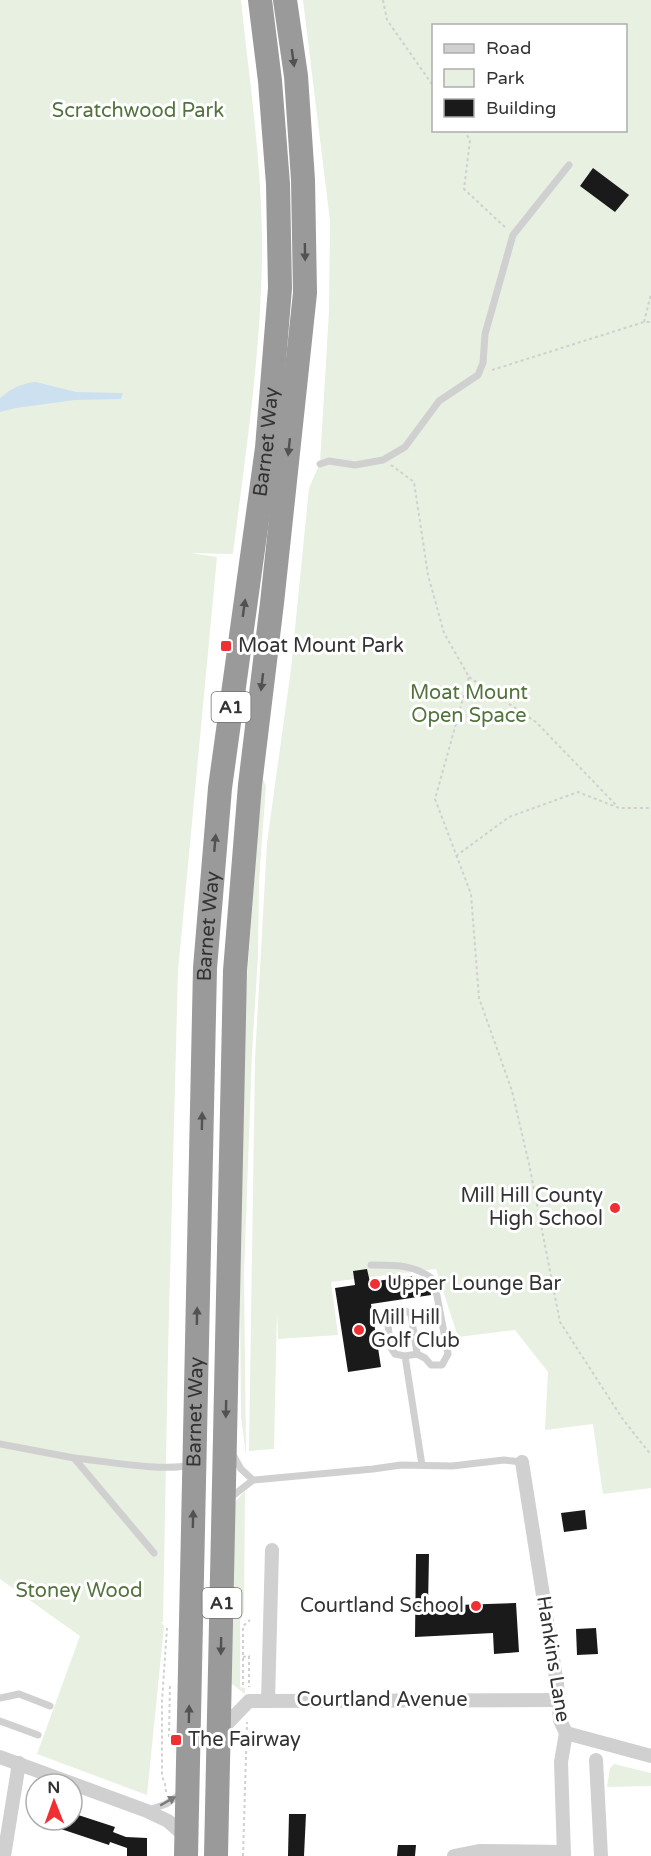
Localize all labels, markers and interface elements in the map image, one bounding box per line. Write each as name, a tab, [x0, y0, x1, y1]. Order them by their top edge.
legend	[432, 24, 627, 132]
text: Road	[486, 37, 531, 59]
one-way arrow	[289, 48, 298, 67]
text: Park	[486, 67, 525, 89]
text: Building	[486, 97, 556, 119]
park label: Scratchwood Park	[52, 99, 224, 123]
one-way arrow	[300, 243, 309, 262]
street label: Barnet Way	[248, 386, 284, 498]
one-way arrow	[284, 437, 294, 456]
one-way arrow	[239, 598, 248, 617]
place label: Moat Mount Park	[238, 634, 404, 658]
marker: Moat Mount Park	[219, 639, 233, 653]
one-way arrow	[258, 673, 267, 692]
park label: Moat Mount Open Space	[410, 681, 528, 728]
road number: A1	[212, 692, 250, 722]
one-way arrow	[211, 833, 220, 852]
street label: Barnet Way	[193, 870, 225, 982]
one-way arrow	[197, 1112, 206, 1131]
place label: Mill Hill County High School	[461, 1184, 603, 1231]
marker: Mill Hill County High School	[608, 1201, 622, 1215]
place label: Upper Lounge Bar	[387, 1272, 561, 1296]
marker: Upper Lounge Bar	[368, 1277, 382, 1291]
place label: Mill Hill Golf Club	[371, 1306, 460, 1353]
one-way arrow	[192, 1307, 202, 1326]
marker: Mill Hill Golf Club	[352, 1323, 366, 1337]
street label: Barnet Way	[182, 1356, 209, 1468]
one-way arrow	[221, 1400, 231, 1419]
one-way arrow	[188, 1509, 198, 1528]
park label: Stoney Wood	[15, 1579, 143, 1603]
road number: A1	[202, 1588, 242, 1618]
place label: Courtland School	[300, 1594, 464, 1618]
street label: Hankins Lane	[531, 1594, 575, 1724]
marker: Courtland School	[469, 1599, 483, 1613]
one-way arrow	[216, 1637, 226, 1656]
street label: Courtland Avenue	[296, 1688, 468, 1712]
one-way arrow	[184, 1704, 193, 1723]
place label: The Fairway	[188, 1728, 301, 1752]
marker: The Fairway	[169, 1733, 183, 1747]
north arrow	[24, 1772, 84, 1832]
text: N	[47, 1778, 60, 1798]
one-way arrow	[160, 1796, 176, 1807]

